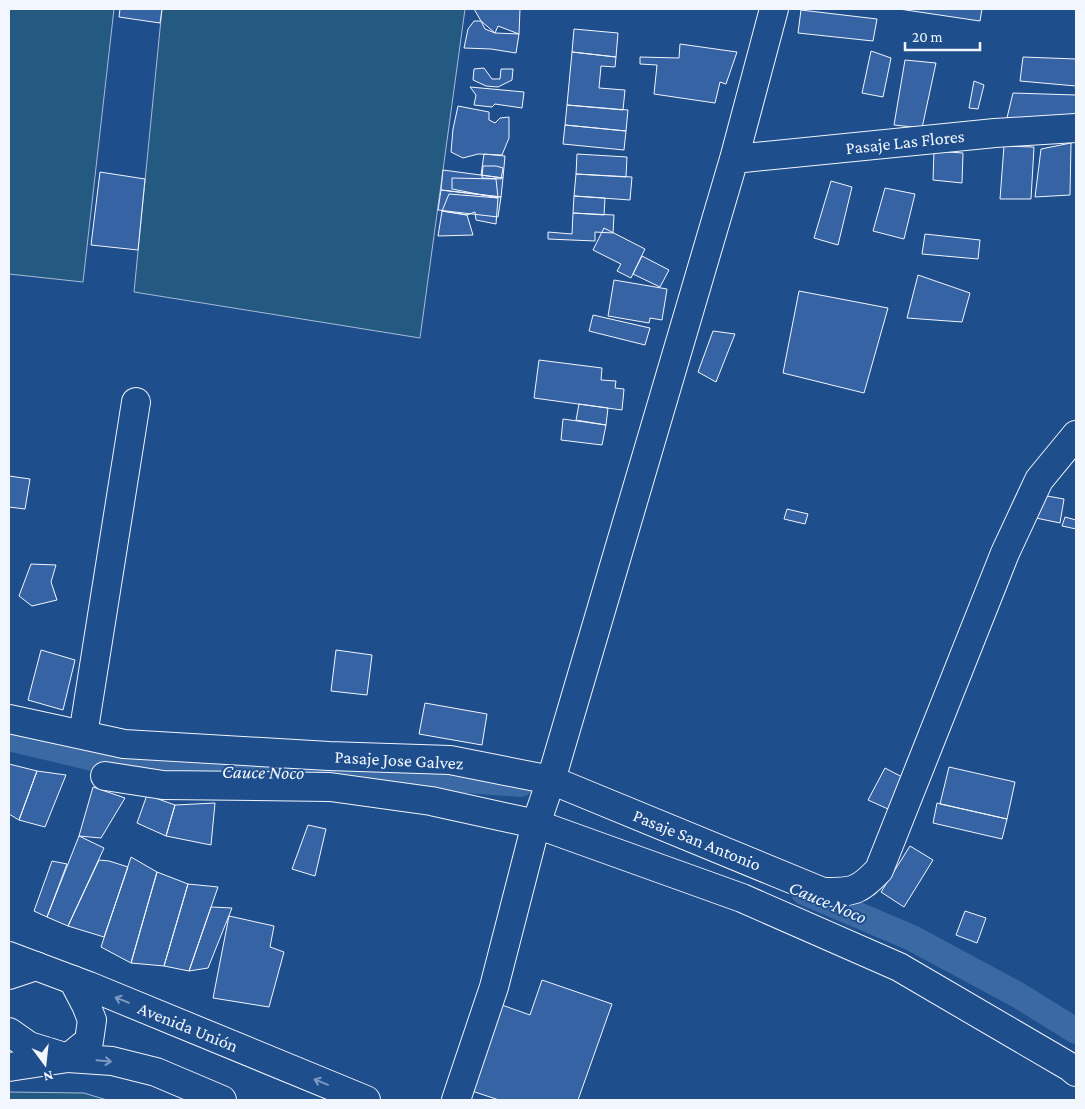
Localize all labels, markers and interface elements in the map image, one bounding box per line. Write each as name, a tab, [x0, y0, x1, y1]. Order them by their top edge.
scale bar	[905, 20, 980, 52]
text: 20 m	[912, 29, 943, 45]
street label: Pasaje Las Flores	[845, 126, 966, 159]
street label: Pasaje Jose Galvez	[334, 747, 464, 774]
water label: Cauce Noco	[222, 761, 304, 783]
street label: Pasaje San Antonio	[630, 805, 764, 876]
water label: Cauce Noco	[786, 876, 870, 928]
one-way arrow	[115, 995, 130, 1004]
street label: Avenida Unión	[135, 998, 241, 1056]
north arrow	[20, 1039, 70, 1089]
one-way arrow	[95, 1056, 111, 1066]
text: N	[41, 1068, 55, 1086]
one-way arrow	[314, 1076, 329, 1086]

